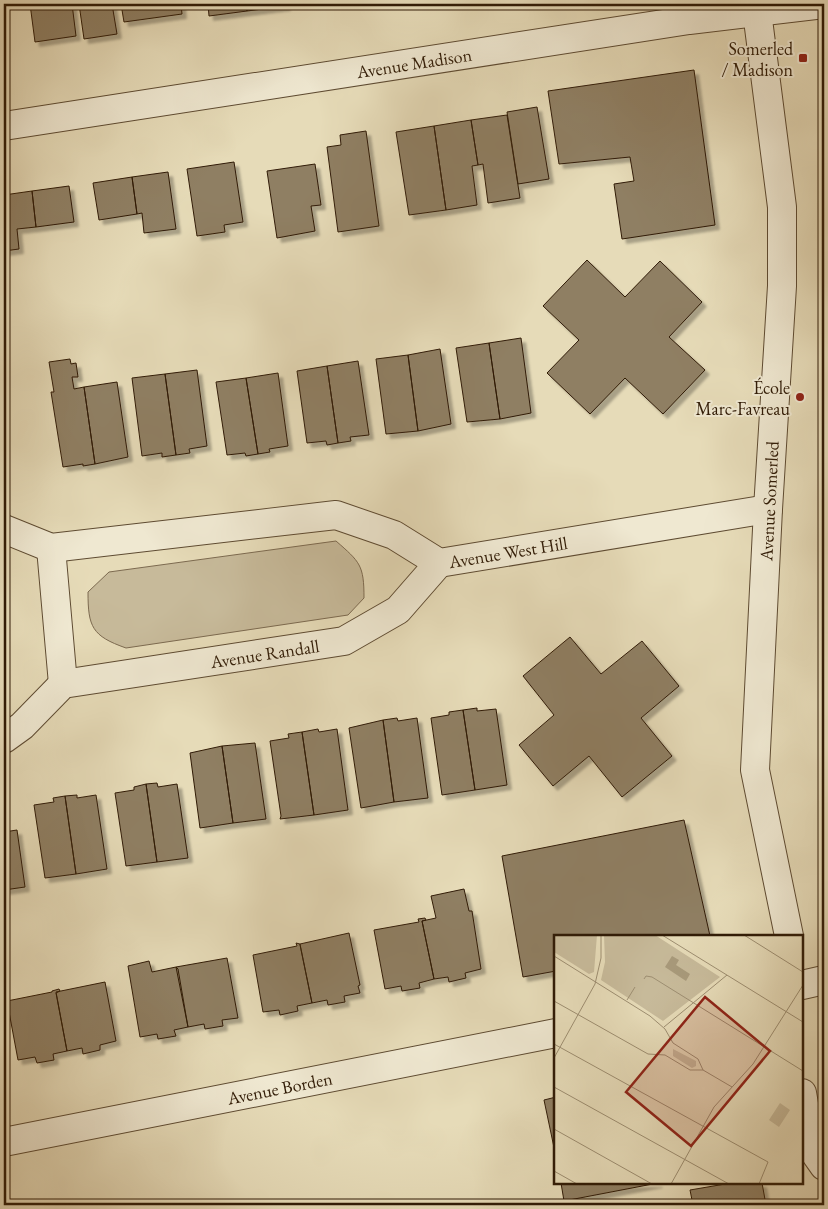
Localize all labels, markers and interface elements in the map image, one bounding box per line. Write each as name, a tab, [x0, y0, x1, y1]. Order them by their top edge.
place label: Somerled / Madison	[721, 37, 794, 81]
street label: Avenue Madison	[354, 42, 474, 83]
marker: Somerled / Madison	[797, 52, 809, 64]
place label: École Marc-Favreau	[696, 376, 790, 420]
marker: École Marc-Favreau	[794, 391, 806, 403]
street label: Avenue Somerled	[754, 440, 784, 562]
street label: Avenue West Hill	[446, 531, 569, 573]
street label: Avenue Randall	[208, 633, 321, 673]
inset map	[554, 935, 803, 1184]
street label: Avenue Borden	[224, 1066, 335, 1109]

